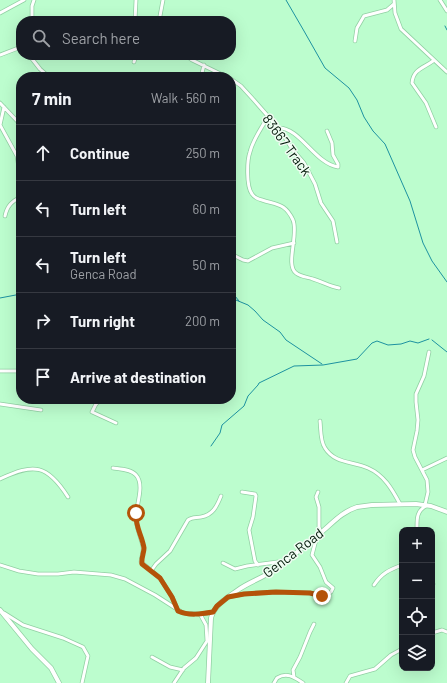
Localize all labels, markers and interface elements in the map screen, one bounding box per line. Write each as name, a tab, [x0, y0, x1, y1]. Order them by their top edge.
search box	[16, 16, 236, 60]
icon: search	[30, 27, 52, 49]
text: Search here	[62, 29, 140, 47]
text: 7 min	[32, 88, 72, 108]
text: Walk · 560 m	[151, 90, 220, 106]
street label: 83667 Track	[259, 111, 315, 179]
icon: ahead	[32, 142, 54, 164]
text: Continue	[70, 144, 130, 162]
text: 250 m	[186, 145, 220, 161]
icon: left	[32, 198, 54, 220]
text: Turn left	[70, 200, 126, 218]
text: 60 m	[193, 201, 220, 217]
text: Turn left	[70, 248, 126, 266]
icon: left	[32, 254, 54, 276]
text: 50 m	[193, 257, 220, 273]
text: Genca Road	[70, 266, 137, 282]
icon: right	[32, 310, 54, 332]
text: Turn right	[70, 312, 135, 330]
text: 200 m	[185, 313, 220, 329]
icon: arrive	[32, 366, 54, 388]
text: Arrive at destination	[70, 368, 206, 386]
route start	[127, 504, 145, 522]
street label: Genca Road	[259, 524, 326, 581]
map controls	[399, 527, 435, 671]
button: +	[399, 527, 435, 563]
button: −	[399, 563, 435, 599]
route end	[313, 587, 331, 605]
button: locate	[399, 599, 435, 635]
button: layers	[399, 635, 435, 671]

